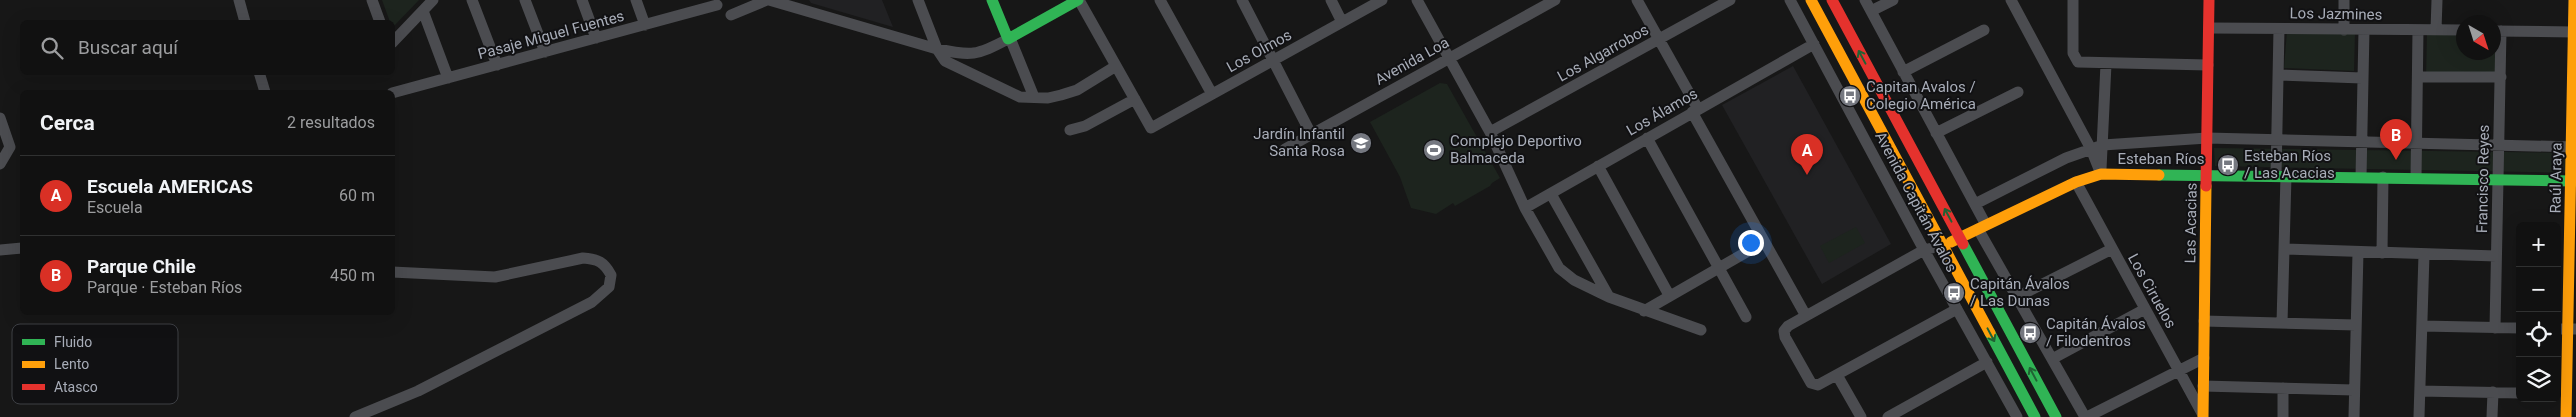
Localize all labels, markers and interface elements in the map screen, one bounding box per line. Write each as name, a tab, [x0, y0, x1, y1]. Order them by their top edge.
street label: Los Jazmines	[2289, 4, 2383, 24]
street label: Pasaje Miguel Fuentes	[476, 7, 626, 63]
north arrow	[2456, 15, 2501, 60]
search box	[20, 20, 395, 75]
street label: Los Algarrobos	[1554, 21, 1652, 85]
street label: Los Olmos	[1223, 26, 1295, 76]
street label: Avenida Loa	[1372, 33, 1452, 89]
icon: search	[38, 34, 66, 62]
text: Buscar aquí	[78, 36, 178, 59]
one-way arrow	[1857, 50, 1867, 65]
place label: Capitan Avalos / Colegio América	[1866, 78, 1976, 113]
street label: Los Álamos	[1623, 84, 1701, 140]
bus stop icon: Capitan Avalos / Colegio América	[1838, 84, 1862, 108]
text: Cerca	[40, 111, 95, 135]
text: 2 resultados	[287, 113, 375, 132]
pin: B	[2380, 119, 2412, 160]
place label: Jardín Infantil Santa Rosa	[1253, 125, 1345, 160]
street label: Francisco Reyes	[2473, 125, 2493, 233]
street label: Avenida Capitán Ávalos	[1871, 129, 1961, 275]
school or university icon: Jardín Infantil Santa Rosa	[1349, 131, 1373, 155]
place label: Complejo Deportivo Balmaceda	[1450, 132, 1582, 167]
pin: A	[1791, 134, 1823, 175]
sports icon: Complejo Deportivo Balmaceda	[1422, 138, 1446, 162]
street label: Raúl Araya	[2546, 142, 2566, 214]
place label: Esteban Ríos / Las Acacias	[2244, 147, 2335, 182]
street label: Esteban Ríos	[2118, 150, 2204, 168]
bus stop icon: Esteban Ríos / Las Acacias	[2216, 153, 2240, 177]
text: Escuela AMERICAS	[87, 175, 253, 198]
street label: Las Acacias	[2181, 182, 2201, 264]
text: A	[51, 186, 61, 205]
text: 60 m	[339, 186, 375, 205]
text: Escuela	[87, 198, 143, 217]
one-way arrow	[1943, 208, 1953, 223]
map controls	[2516, 222, 2561, 402]
button: +	[2516, 222, 2561, 267]
your location	[1738, 230, 1764, 256]
street label: Los Ciruelos	[2124, 250, 2180, 332]
text: Parque Chile	[87, 255, 196, 278]
text: B	[51, 266, 61, 285]
text: 450 m	[330, 266, 375, 285]
button: −	[2516, 267, 2561, 312]
place label: Capitán Ávalos / Las Dunas	[1970, 275, 2070, 310]
text: Parque · Esteban Ríos	[87, 278, 242, 297]
bus stop icon: Capitán Ávalos / Las Dunas	[1942, 281, 1966, 305]
button: locate	[2516, 312, 2561, 357]
place label: Capitán Ávalos / Filodentros	[2046, 315, 2146, 350]
bus stop icon: Capitán Ávalos / Filodentros	[2018, 321, 2042, 345]
legend	[12, 324, 178, 404]
one-way arrow	[1987, 327, 1996, 342]
text: Fluido	[54, 334, 92, 350]
text: Lento	[54, 356, 89, 372]
button: layers	[2516, 357, 2561, 402]
one-way arrow	[2028, 367, 2037, 382]
text: Atasco	[54, 379, 98, 395]

